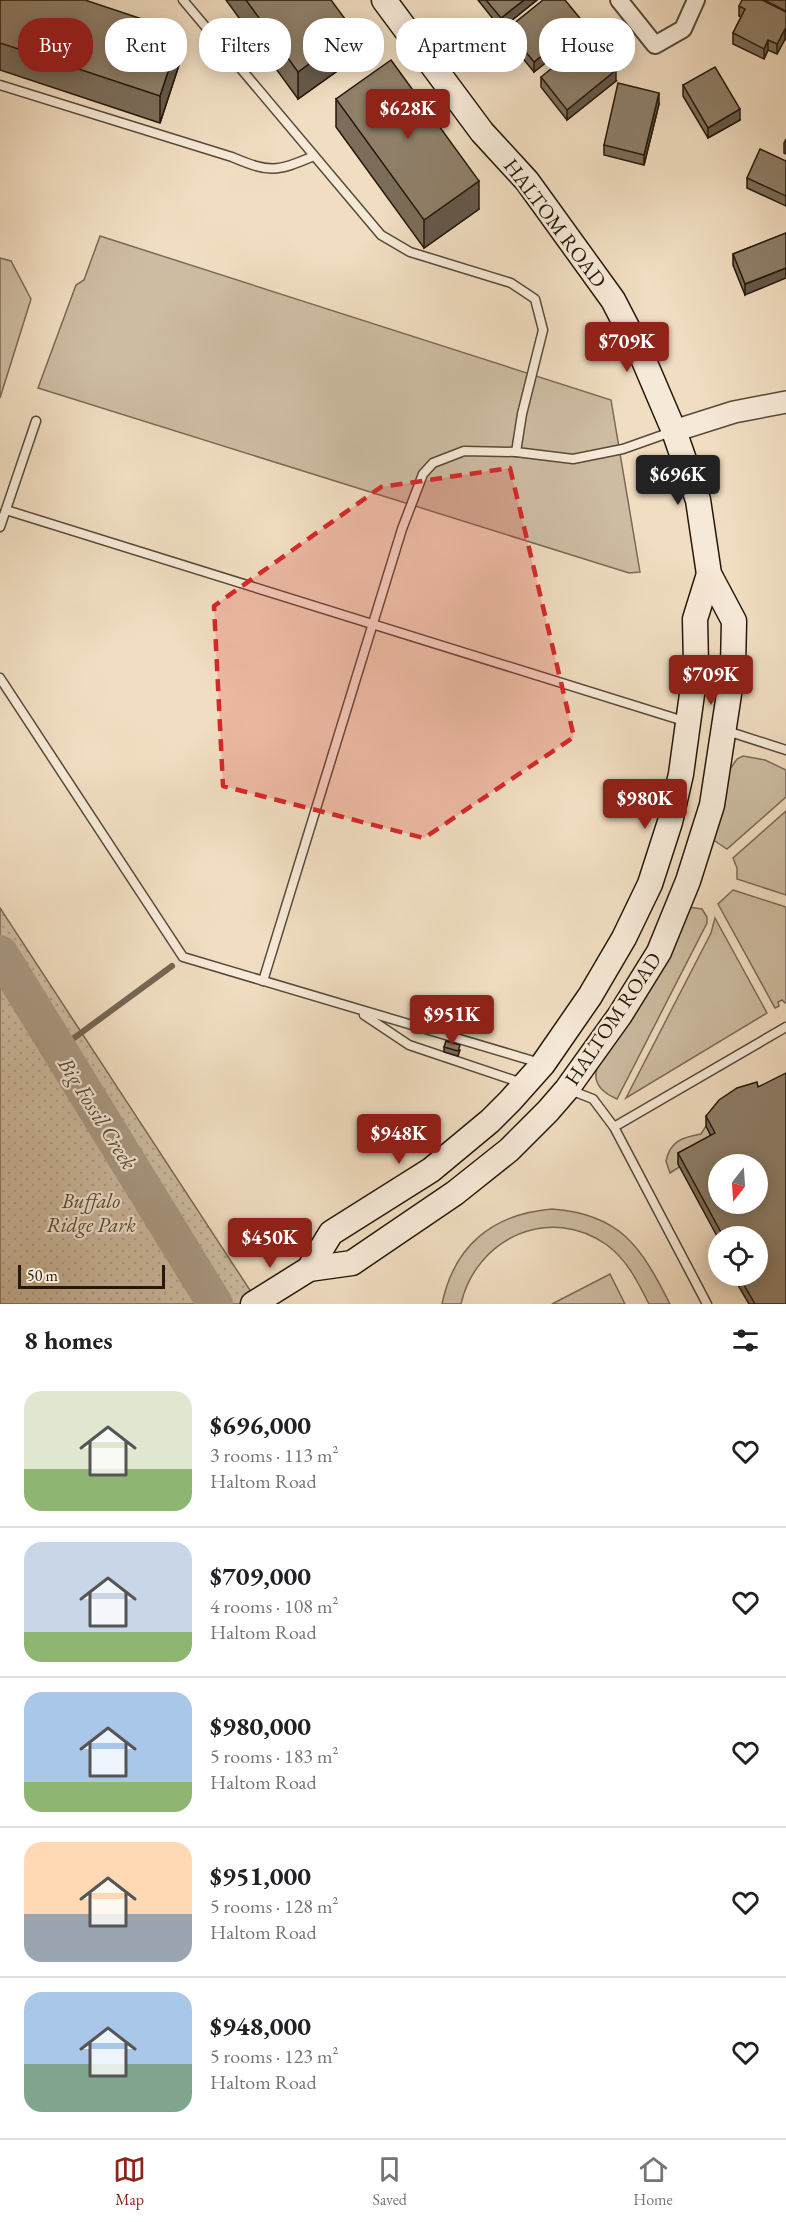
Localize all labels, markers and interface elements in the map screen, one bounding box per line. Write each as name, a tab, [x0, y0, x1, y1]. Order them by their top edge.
chip: Buy	[18, 18, 93, 72]
chip: Rent	[105, 18, 187, 72]
chip: Filters	[199, 18, 291, 72]
chip: New	[303, 18, 384, 72]
chip: Apartment	[396, 18, 527, 72]
chip: House	[539, 18, 635, 72]
pin: $628K	[366, 89, 450, 140]
text: $628K	[380, 95, 436, 121]
street label: HALTOM ROAD	[498, 153, 613, 293]
pin: $709K	[585, 322, 669, 373]
text: $709K	[599, 328, 655, 354]
pin: $696K	[636, 455, 720, 506]
text: $696K	[650, 461, 706, 487]
pin: $709K	[669, 655, 753, 706]
text: $709K	[683, 661, 739, 687]
pin: $980K	[603, 779, 687, 830]
text: $980K	[617, 785, 673, 811]
street label: HALTOM ROAD	[558, 947, 667, 1090]
pin: $951K	[410, 995, 494, 1046]
text: $951K	[424, 1001, 480, 1027]
water label: Big Fossil Creek	[51, 1051, 144, 1175]
pin: $948K	[357, 1114, 441, 1165]
text: $948K	[371, 1120, 427, 1146]
north arrow	[708, 1154, 768, 1214]
map controls	[708, 1154, 768, 1286]
park label: Buffalo Ridge Park	[46, 1187, 136, 1238]
pin: $450K	[228, 1218, 312, 1269]
text: $450K	[242, 1224, 298, 1250]
button: locate	[708, 1226, 768, 1286]
scale bar	[18, 1262, 165, 1290]
text: 50 m	[27, 1265, 58, 1286]
text: 8 homes	[24, 1323, 113, 1357]
icon: filters	[729, 1324, 762, 1357]
text: $696,000	[210, 1408, 311, 1442]
icon: home	[72, 1415, 144, 1487]
icon: heart	[729, 1435, 762, 1468]
text: 3 rooms · 113 m²	[210, 1442, 338, 1468]
text: Haltom Road	[210, 1468, 317, 1494]
text: $709,000	[210, 1559, 311, 1593]
icon: home	[72, 1566, 144, 1638]
icon: heart	[729, 1586, 762, 1619]
text: 4 rooms · 108 m²	[210, 1593, 338, 1619]
text: Haltom Road	[210, 1619, 317, 1645]
text: $980,000	[210, 1709, 311, 1743]
icon: home	[72, 1716, 144, 1788]
icon: heart	[729, 1736, 762, 1769]
text: 5 rooms · 183 m²	[210, 1743, 338, 1769]
text: Haltom Road	[210, 1769, 317, 1795]
text: $951,000	[210, 1859, 311, 1893]
icon: home	[72, 1866, 144, 1938]
icon: heart	[729, 1886, 762, 1919]
text: 5 rooms · 128 m²	[210, 1893, 338, 1919]
text: Haltom Road	[210, 1919, 317, 1945]
text: $948,000	[210, 2009, 311, 2043]
icon: home	[72, 2016, 144, 2088]
icon: heart	[729, 2036, 762, 2069]
text: 5 rooms · 123 m²	[210, 2043, 338, 2069]
text: Haltom Road	[210, 2069, 317, 2095]
tab: Map	[113, 2153, 146, 2210]
tab: Saved	[373, 2153, 407, 2210]
tab: Home	[633, 2153, 673, 2210]

